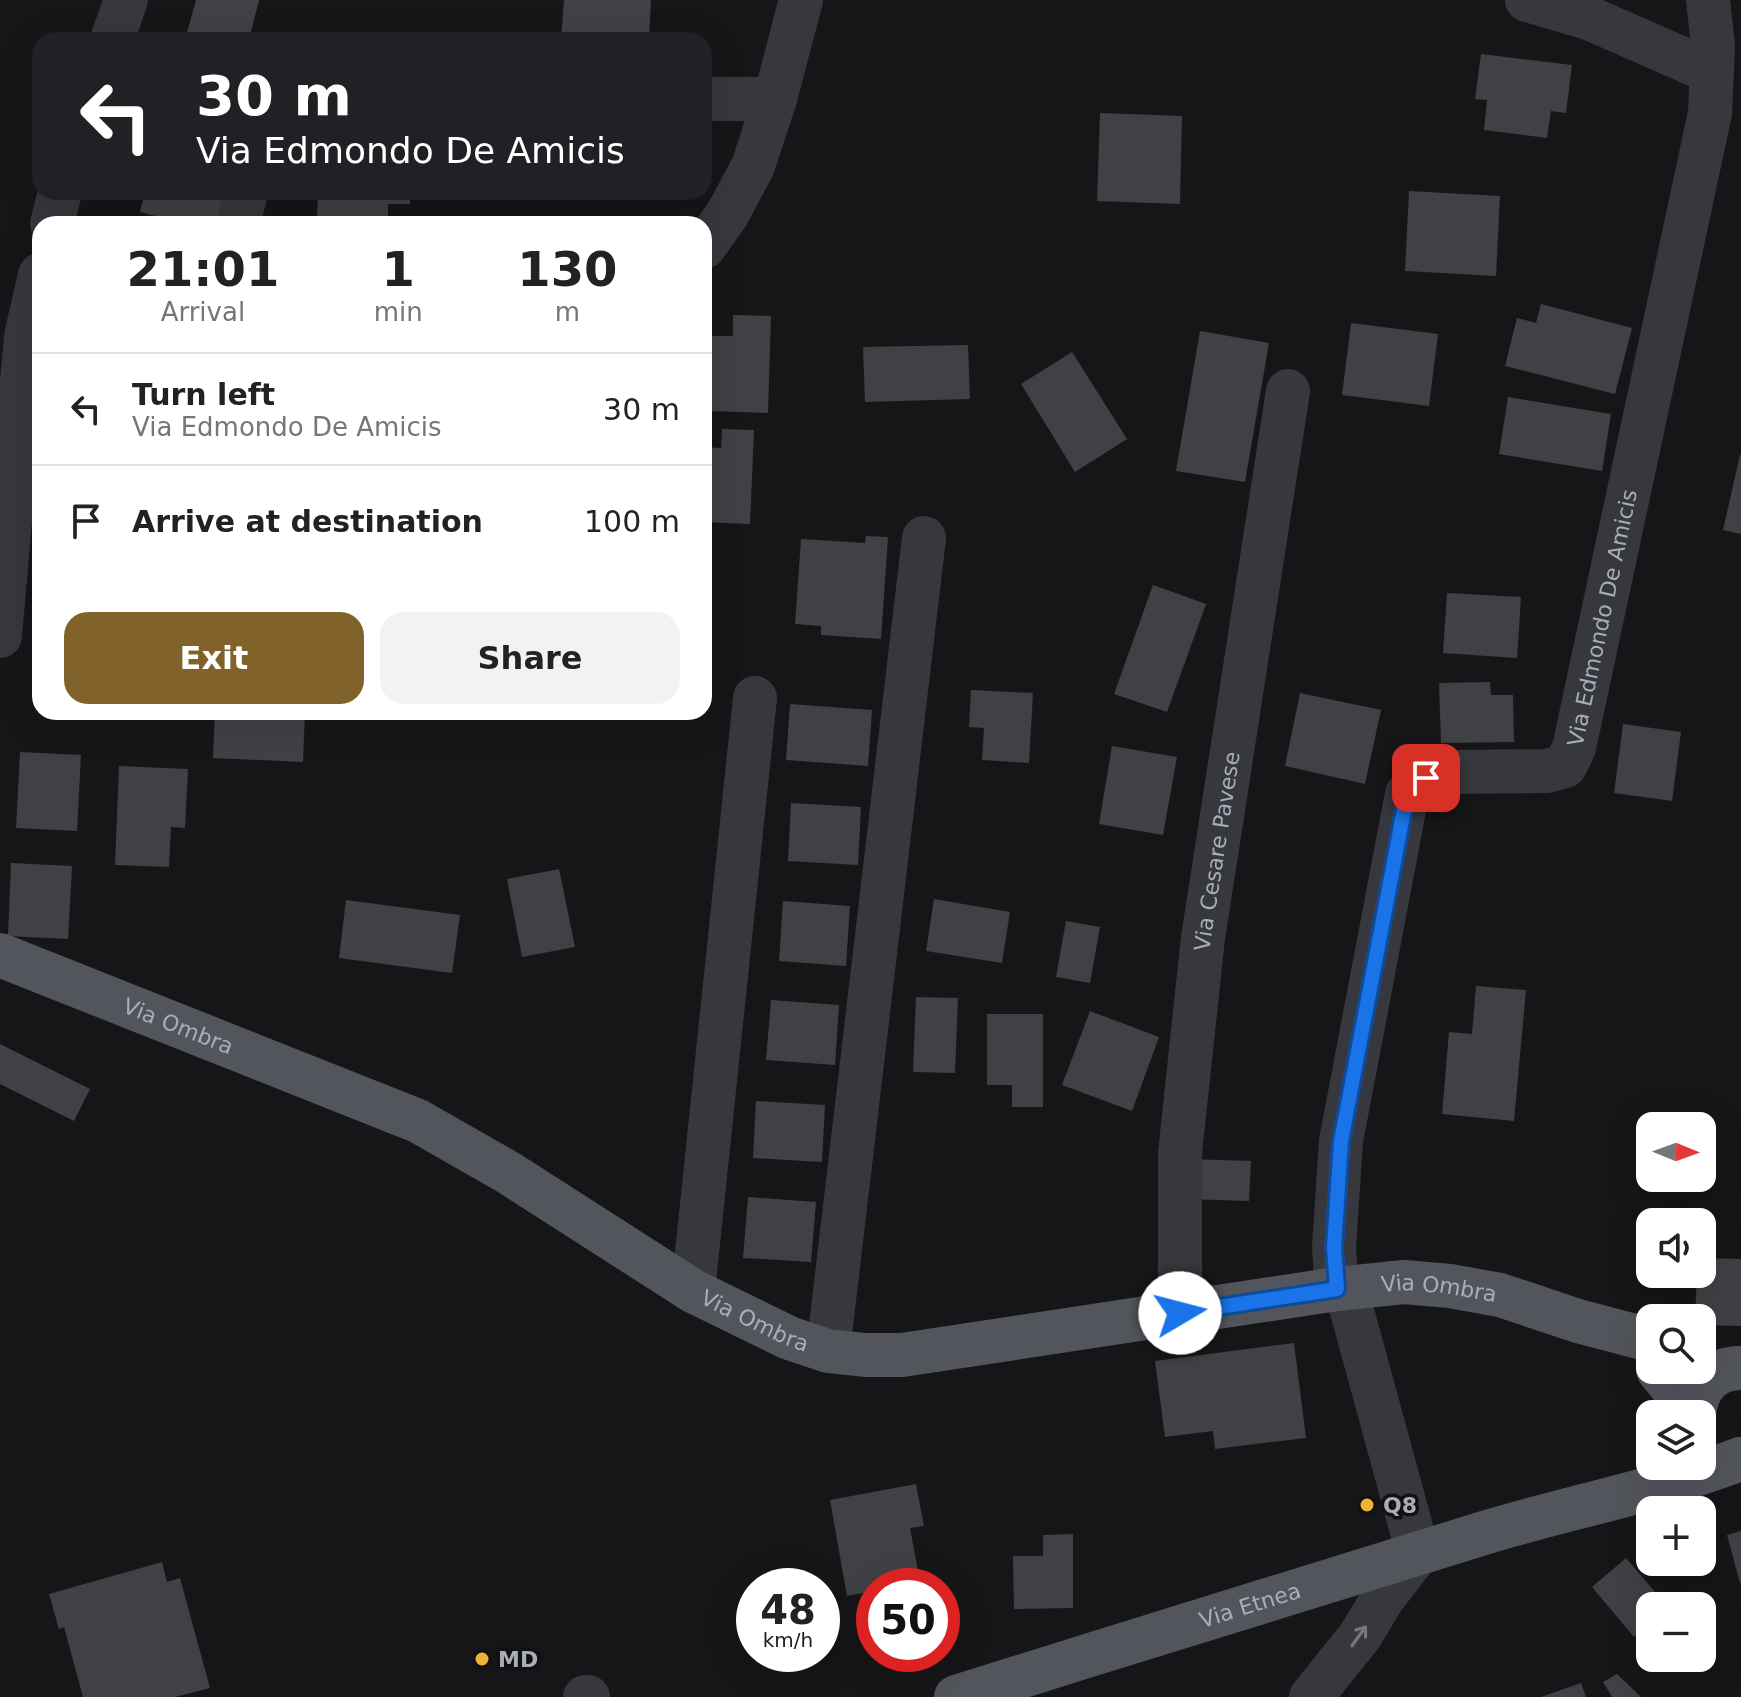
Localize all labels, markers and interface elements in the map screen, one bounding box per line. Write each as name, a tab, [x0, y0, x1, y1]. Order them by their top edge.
text: 30 m	[196, 63, 352, 128]
icon: left	[64, 64, 168, 168]
text: Via Edmondo De Amicis	[196, 130, 625, 171]
text: 21:01	[126, 241, 279, 297]
text: 1	[382, 241, 415, 297]
text: 130	[517, 241, 617, 297]
text: Arrival	[161, 297, 245, 327]
text: min	[374, 297, 423, 327]
text: m	[555, 297, 580, 327]
text: Turn left	[132, 377, 275, 412]
icon: left	[64, 387, 108, 431]
text: 30 m	[603, 392, 680, 427]
text: Via Edmondo De Amicis	[132, 412, 442, 442]
street label: Via Edmondo De Amicis	[1563, 487, 1642, 749]
icon: arrive	[64, 499, 108, 543]
text: Arrive at destination	[132, 504, 483, 539]
text: 100 m	[584, 504, 680, 539]
button: Exit	[64, 612, 364, 704]
button: Share	[380, 612, 680, 704]
pin	[1392, 744, 1460, 812]
street label: Via Cesare Pavese	[1190, 750, 1245, 952]
icon: arrive	[1404, 756, 1448, 800]
street label: Via Ombra	[120, 993, 237, 1059]
north arrow	[1636, 1112, 1716, 1192]
map controls	[1636, 1112, 1716, 1672]
button: sound	[1636, 1208, 1716, 1288]
street label: Via Ombra	[1380, 1270, 1499, 1307]
position arrow	[1138, 1271, 1222, 1355]
street label: Via Ombra	[697, 1285, 812, 1357]
button: search	[1636, 1304, 1716, 1384]
button: layers	[1636, 1400, 1716, 1480]
place label: Q8	[1383, 1493, 1417, 1518]
marker: Q8	[1358, 1496, 1376, 1514]
button: +	[1636, 1496, 1716, 1576]
speed limit sign: 50	[856, 1568, 960, 1672]
street label: Via Etnea	[1196, 1578, 1304, 1633]
text: 48	[760, 1587, 816, 1633]
button: −	[1636, 1592, 1716, 1672]
one-way arrow	[1350, 1626, 1367, 1647]
text: km/h	[763, 1628, 813, 1652]
place label: MD	[498, 1647, 538, 1672]
marker: MD	[473, 1650, 491, 1668]

